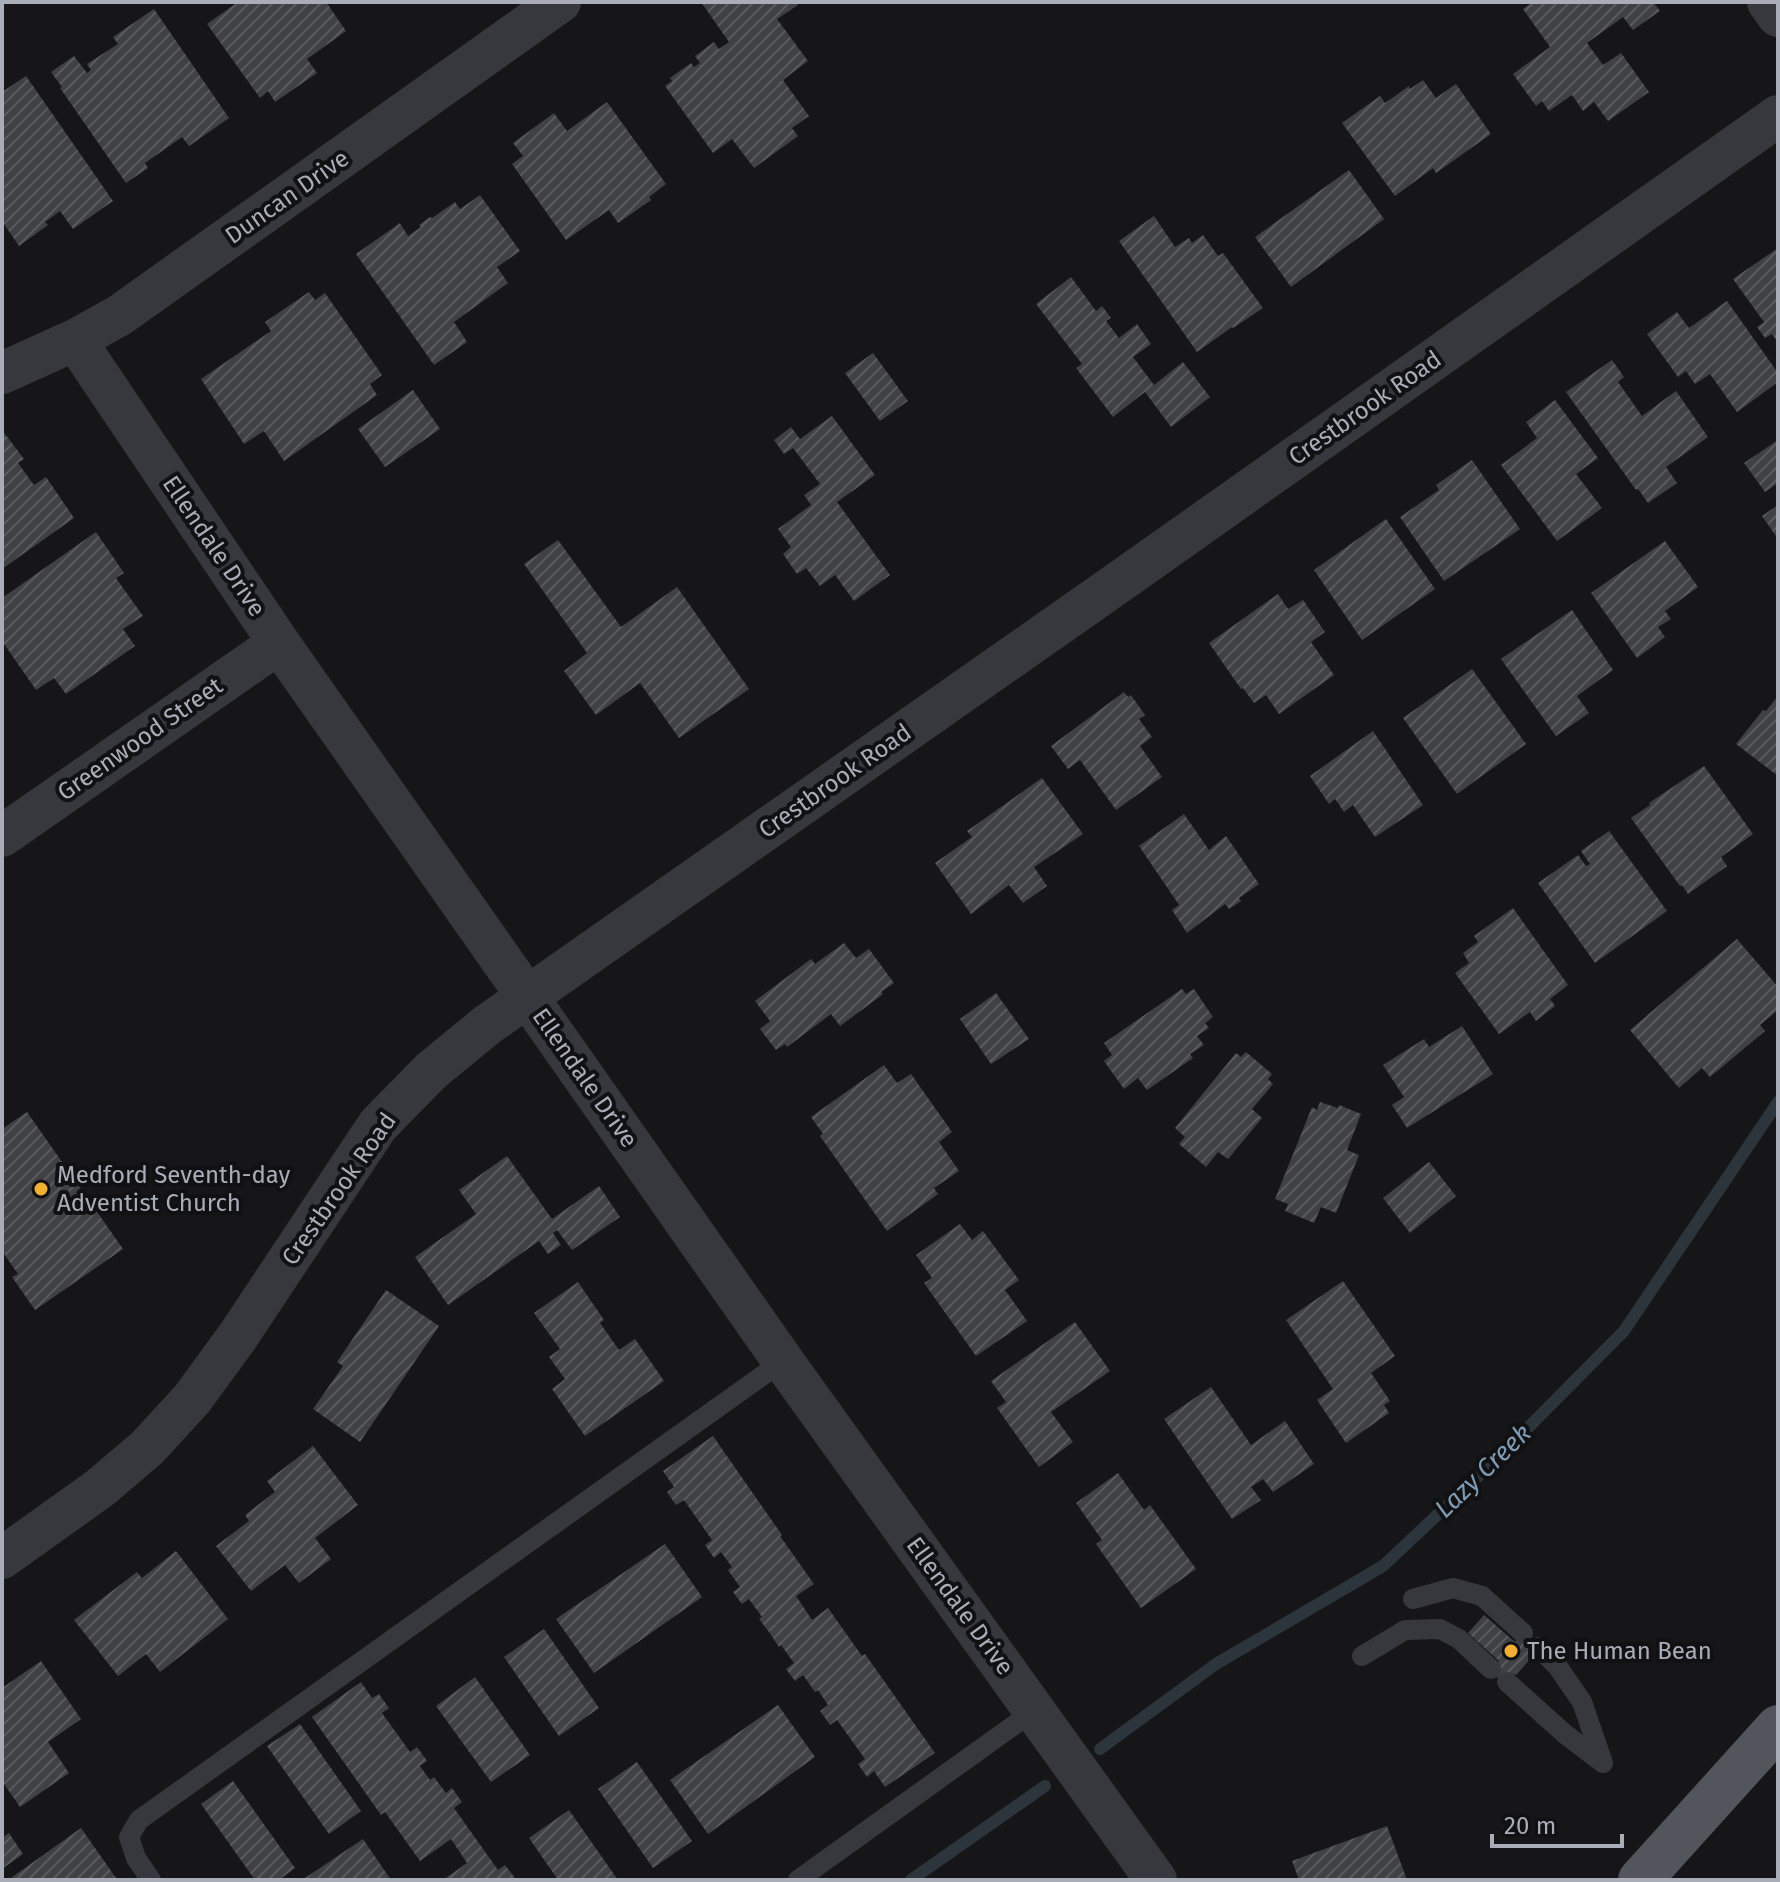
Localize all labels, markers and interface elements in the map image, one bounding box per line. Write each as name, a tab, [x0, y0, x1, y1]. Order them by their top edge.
street label: Duncan Drive	[220, 144, 354, 250]
street label: Crestbrook Road	[1283, 345, 1447, 471]
street label: Ellendale Drive	[157, 470, 271, 622]
street label: Greenwood Street	[52, 671, 228, 806]
street label: Crestbrook Road	[753, 718, 917, 844]
street label: Ellendale Drive	[527, 1003, 643, 1153]
street label: Crestbrook Road	[276, 1107, 402, 1271]
place label: Medford Seventh-day Adventist Church	[57, 1161, 291, 1217]
marker: Medford Seventh-day Adventist Church	[32, 1180, 50, 1198]
water label: Lazy Creek	[1428, 1418, 1538, 1524]
street label: Ellendale Drive	[901, 1532, 1019, 1680]
place label: The Human Bean	[1527, 1637, 1712, 1665]
marker: The Human Bean	[1502, 1642, 1520, 1660]
scale bar	[1492, 1798, 1622, 1848]
text: 20 m	[1504, 1812, 1556, 1840]

